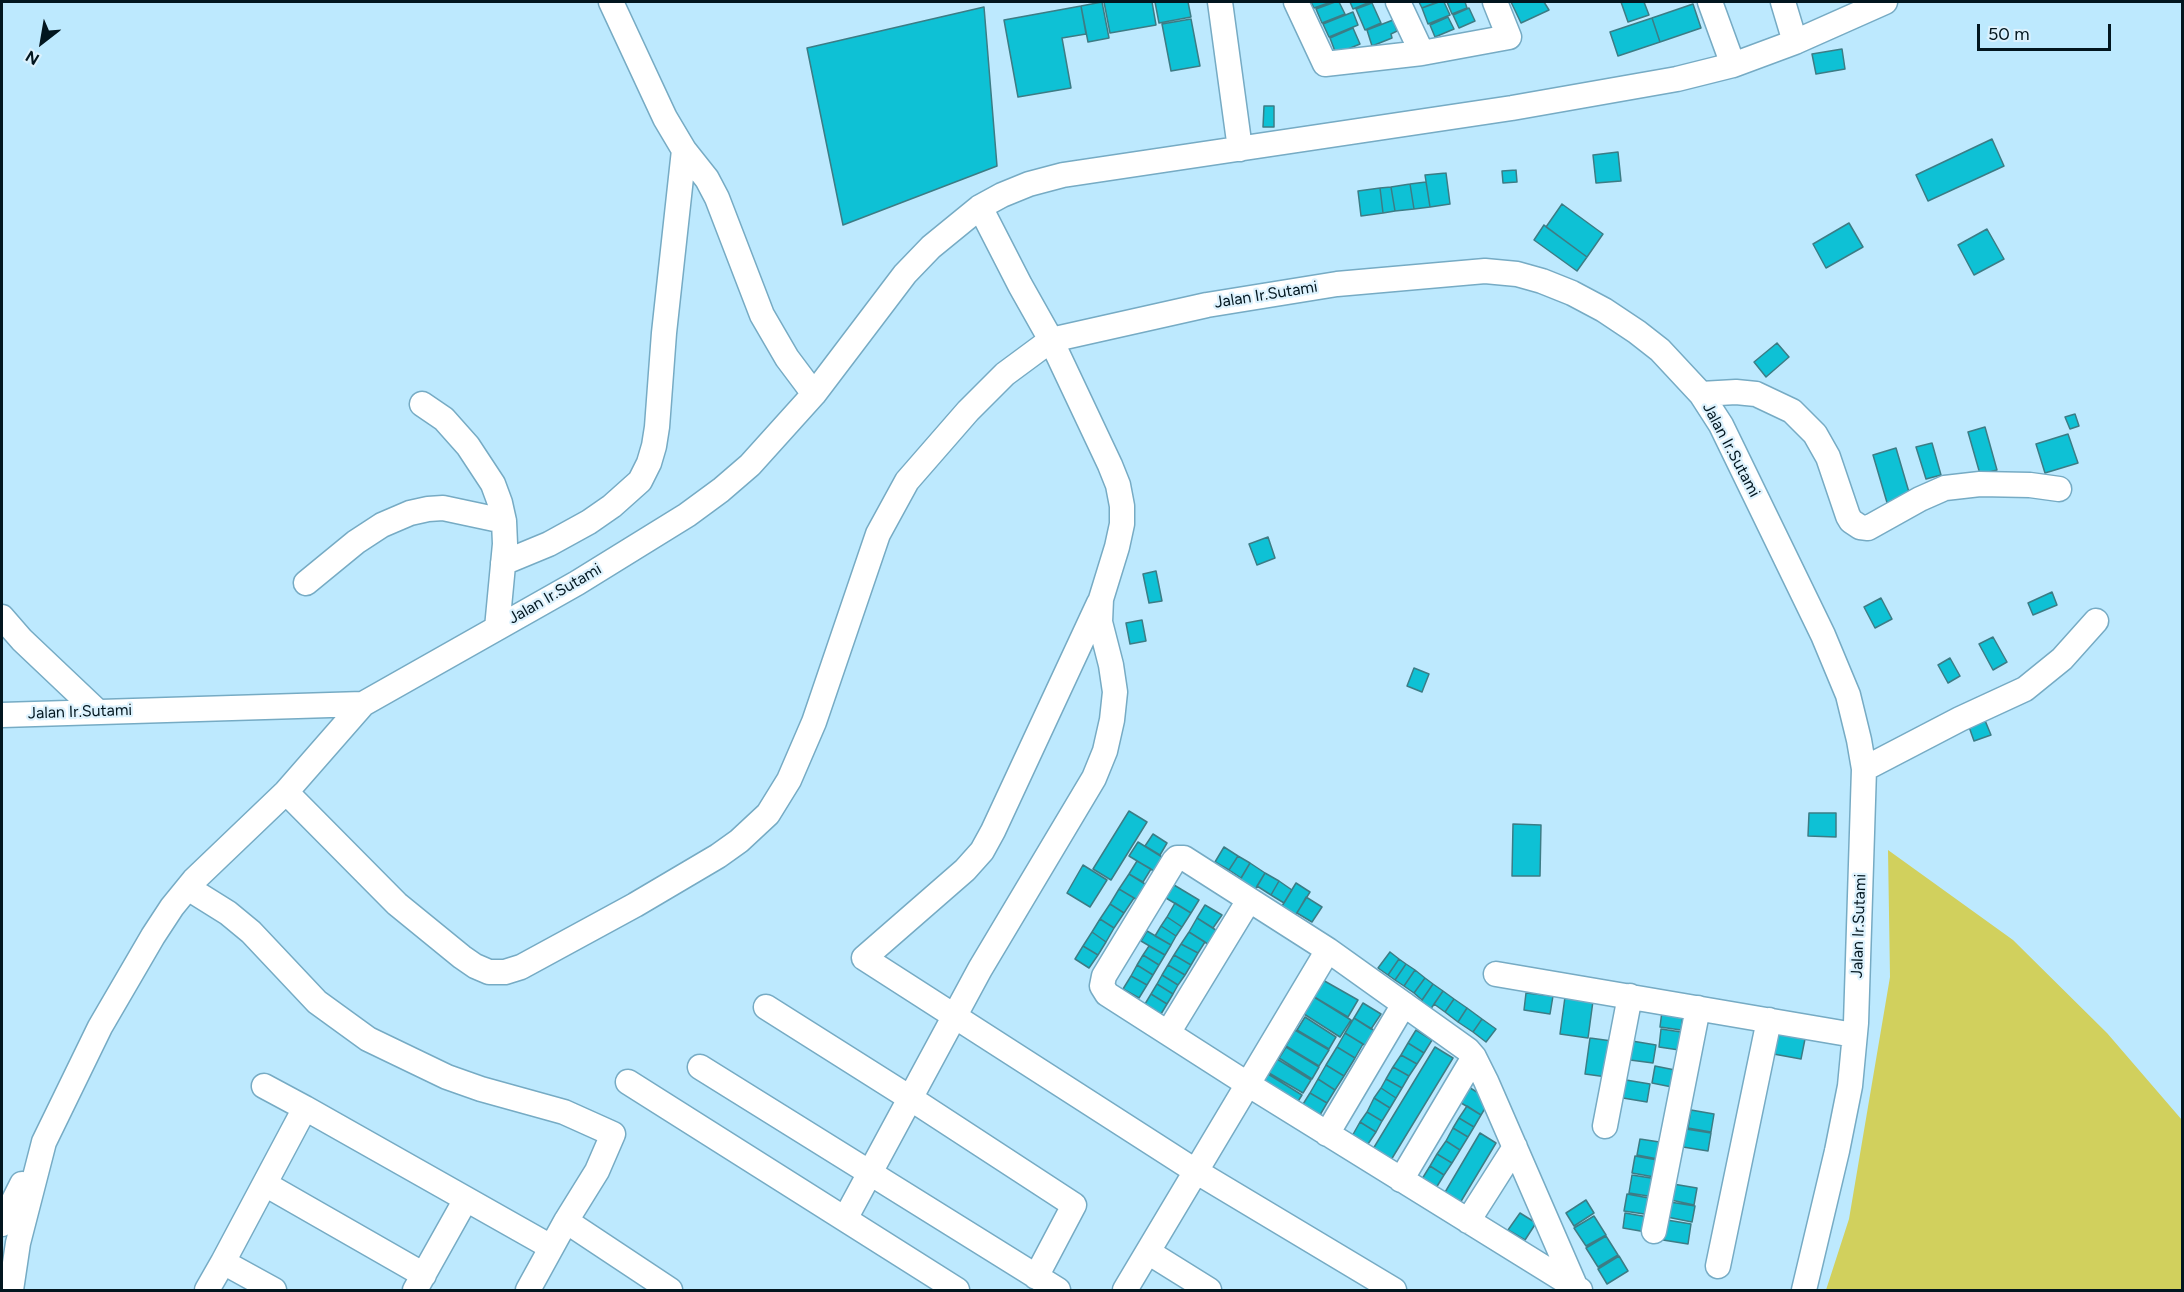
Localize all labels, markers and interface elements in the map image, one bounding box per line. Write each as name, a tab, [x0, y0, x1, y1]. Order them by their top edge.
north arrow	[12, 12, 72, 72]
scale bar	[1980, 12, 2114, 50]
text: 50 m	[1988, 23, 2030, 45]
text: N	[22, 47, 43, 69]
street label: Jalan Ir.Sutami	[1213, 277, 1319, 313]
street label: Jalan Ir.Sutami	[1698, 399, 1764, 501]
street label: Jalan Ir.Sutami	[505, 560, 605, 628]
street label: Jalan Ir.Sutami	[28, 701, 132, 723]
street label: Jalan Ir.Sutami	[1848, 874, 1870, 978]

